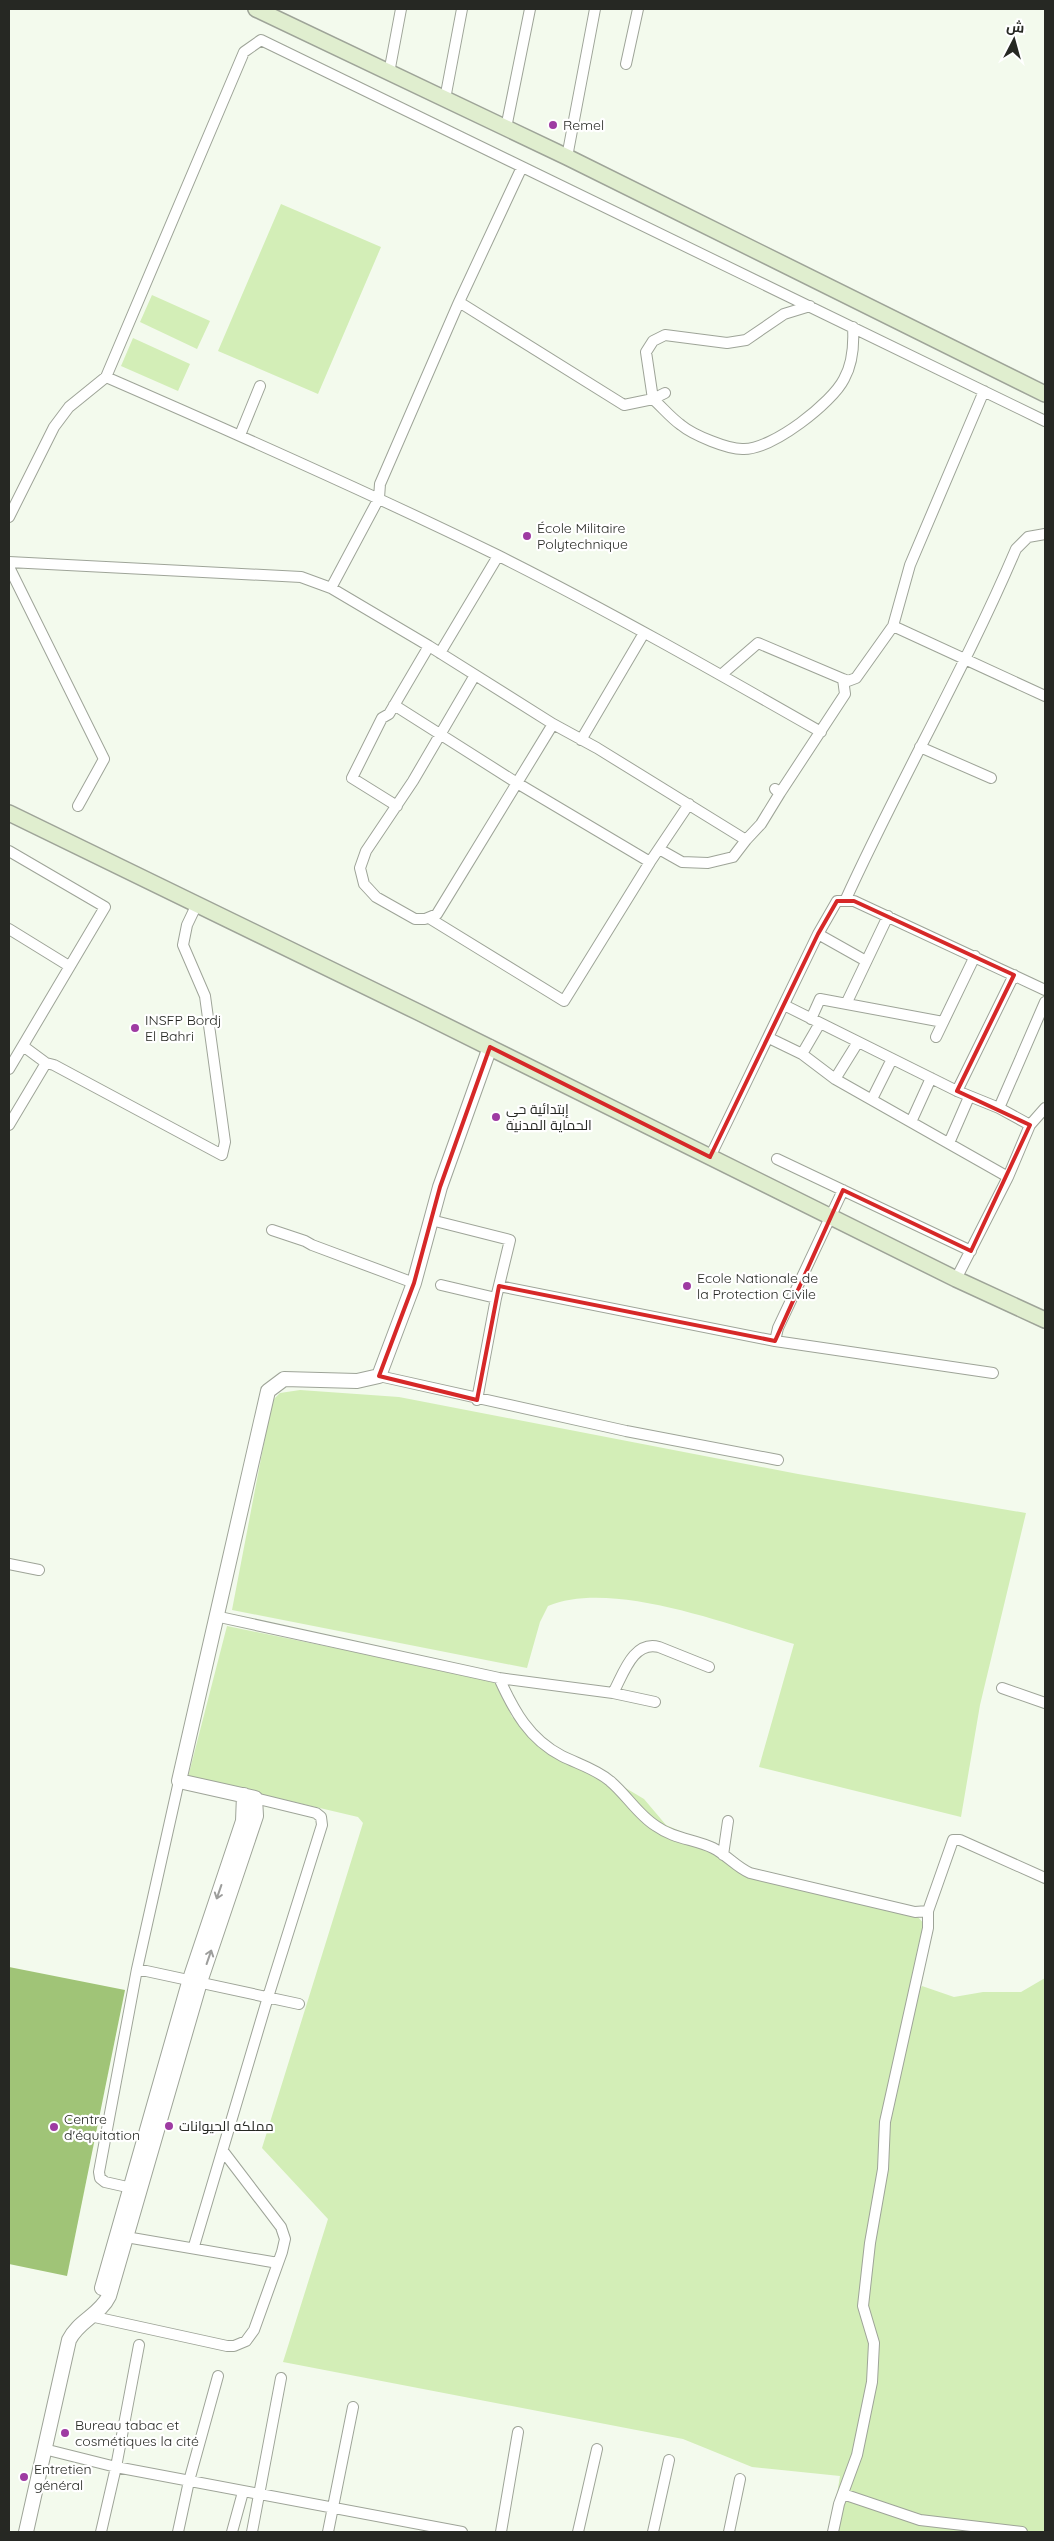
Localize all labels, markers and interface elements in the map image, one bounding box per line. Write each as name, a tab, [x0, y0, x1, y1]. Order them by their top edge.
north arrow	[989, 15, 1039, 65]
text: ش	[1005, 17, 1025, 37]
place label: Remel	[563, 116, 604, 134]
marker: Remel	[547, 119, 559, 131]
place label: École Militaire Polytechnique	[537, 519, 628, 553]
marker: École Militaire Polytechnique	[521, 530, 533, 542]
place label: INSFP Bordj El Bahri	[145, 1011, 222, 1045]
marker: INSFP Bordj El Bahri	[129, 1022, 141, 1034]
place label: إبتدائية حي الحماية المدنية	[506, 1100, 592, 1134]
marker: إبتدائية حي الحماية المدنية	[490, 1111, 502, 1123]
place label: Ecole Nationale de la Protection Civile	[697, 1269, 818, 1303]
marker: Ecole Nationale de la Protection Civile	[681, 1280, 693, 1292]
one-way arrow	[214, 1884, 223, 1899]
one-way arrow	[204, 1949, 214, 1965]
place label: Centre d'équitation	[64, 2110, 140, 2144]
place label: مملكه الحيوانات	[179, 2117, 274, 2135]
marker: مملكه الحيوانات	[163, 2120, 175, 2132]
marker: Centre d'équitation	[48, 2121, 60, 2133]
place label: Bureau tabac et cosmétiques la cité	[75, 2416, 199, 2450]
marker: Bureau tabac et cosmétiques la cité	[59, 2427, 71, 2439]
place label: Entretien général	[34, 2460, 92, 2494]
marker: Entretien général	[18, 2471, 30, 2483]

